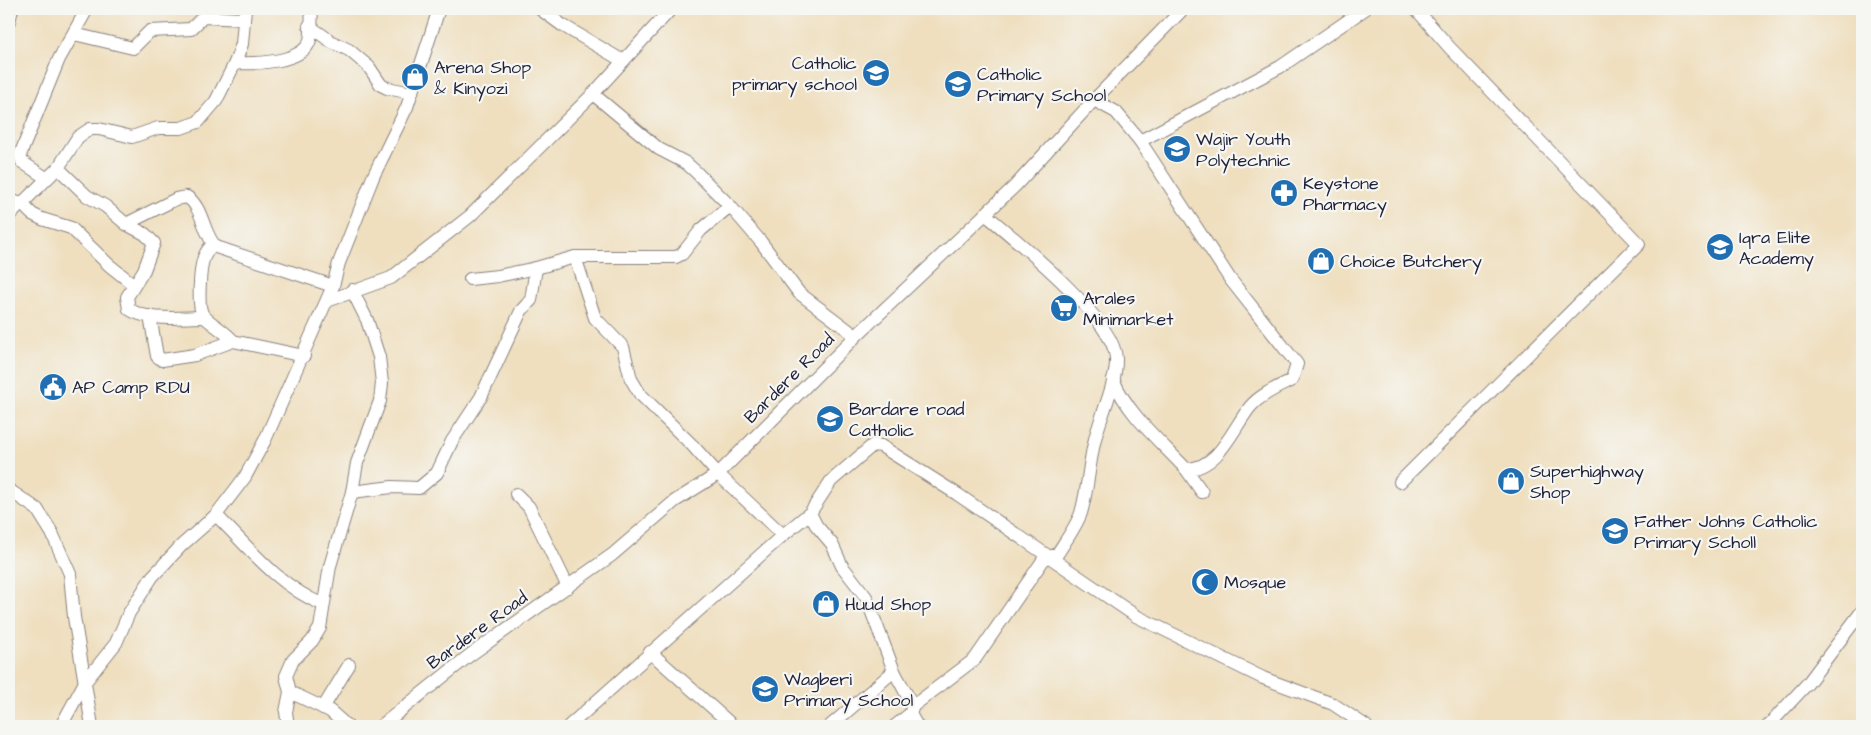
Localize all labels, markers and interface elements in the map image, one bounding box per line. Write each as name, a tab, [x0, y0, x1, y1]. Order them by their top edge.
place label: Catholic primary school	[732, 51, 857, 98]
place label: Arena Shop & Kinyozi	[434, 55, 531, 102]
school or university icon: Catholic primary school	[861, 58, 891, 88]
shop icon: Arena Shop & Kinyozi	[400, 62, 430, 92]
place label: Catholic Primary School	[977, 62, 1106, 109]
school or university icon: Catholic Primary School	[943, 69, 973, 99]
place label: Wajir Youth Polytechnic	[1196, 127, 1291, 174]
school or university icon: Wajir Youth Polytechnic	[1162, 134, 1192, 164]
place label: Keystone Pharmacy	[1303, 171, 1387, 218]
pharmacy icon: Keystone Pharmacy	[1269, 178, 1299, 208]
place label: Iqra Elite Academy	[1739, 225, 1814, 272]
school or university icon: Iqra Elite Academy	[1705, 232, 1735, 262]
shop icon: Choice Butchery	[1306, 246, 1336, 276]
place label: Choice Butchery	[1340, 249, 1482, 275]
place label: Arales Minimarket	[1083, 286, 1174, 332]
supermarket icon: Arales Minimarket	[1049, 293, 1079, 323]
street label: Bardere Road	[738, 327, 840, 429]
public building icon: AP Camp RDU	[38, 372, 68, 402]
place label: AP Camp RDU	[72, 375, 190, 400]
place label: Bardare road Catholic	[849, 397, 965, 443]
school or university icon: Bardare road Catholic	[815, 404, 845, 434]
place label: Superhighway Shop	[1530, 459, 1644, 505]
shop icon: Superhighway Shop	[1496, 466, 1526, 496]
place label: Father Johns Catholic Primary Scholl	[1634, 509, 1818, 556]
school or university icon: Father Johns Catholic Primary Scholl	[1600, 516, 1630, 546]
mosque icon: Mosque	[1190, 567, 1220, 597]
place label: Mosque	[1224, 570, 1286, 595]
street label: Bardere Road	[422, 585, 533, 676]
shop icon: Huud Shop	[811, 589, 841, 619]
place label: Huud Shop	[845, 592, 931, 617]
place label: Wagberi Primary School	[784, 667, 913, 714]
school or university icon: Wagberi Primary School	[750, 674, 780, 704]

